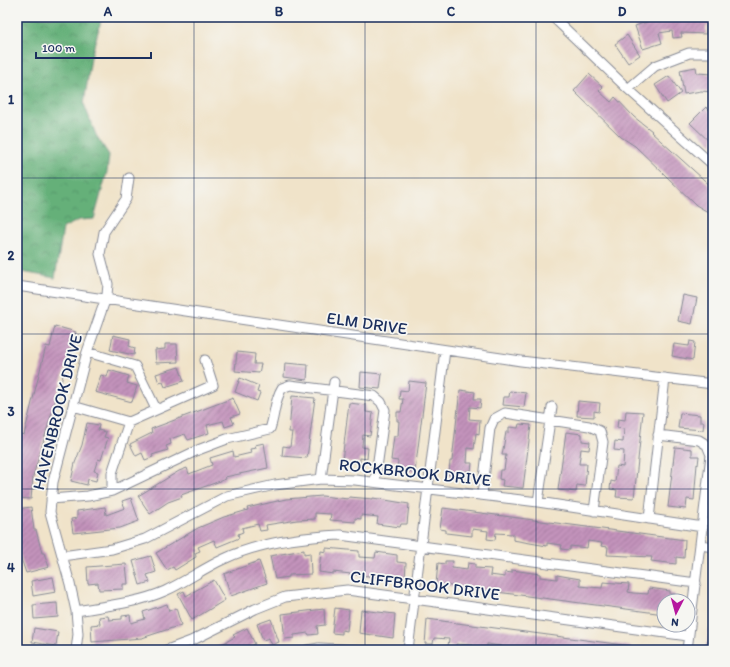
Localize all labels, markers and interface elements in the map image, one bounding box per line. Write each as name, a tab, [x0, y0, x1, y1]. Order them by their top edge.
text: A	[103, 4, 113, 19]
text: B	[275, 4, 284, 19]
text: C	[447, 4, 456, 19]
text: D	[618, 4, 627, 19]
scale bar	[36, 34, 151, 60]
text: 100 m	[42, 41, 75, 55]
text: 1	[8, 92, 14, 107]
text: 2	[8, 248, 15, 263]
street label: ELM DRIVE	[326, 307, 408, 339]
street label: HAVENBROOK DRIVE	[28, 332, 86, 492]
text: 3	[7, 404, 15, 419]
street label: ROCKBROOK DRIVE	[338, 454, 492, 490]
text: 4	[7, 560, 15, 575]
street label: CLIFFBROOK DRIVE	[349, 566, 501, 604]
north arrow	[656, 593, 696, 633]
text: N	[671, 616, 679, 629]

